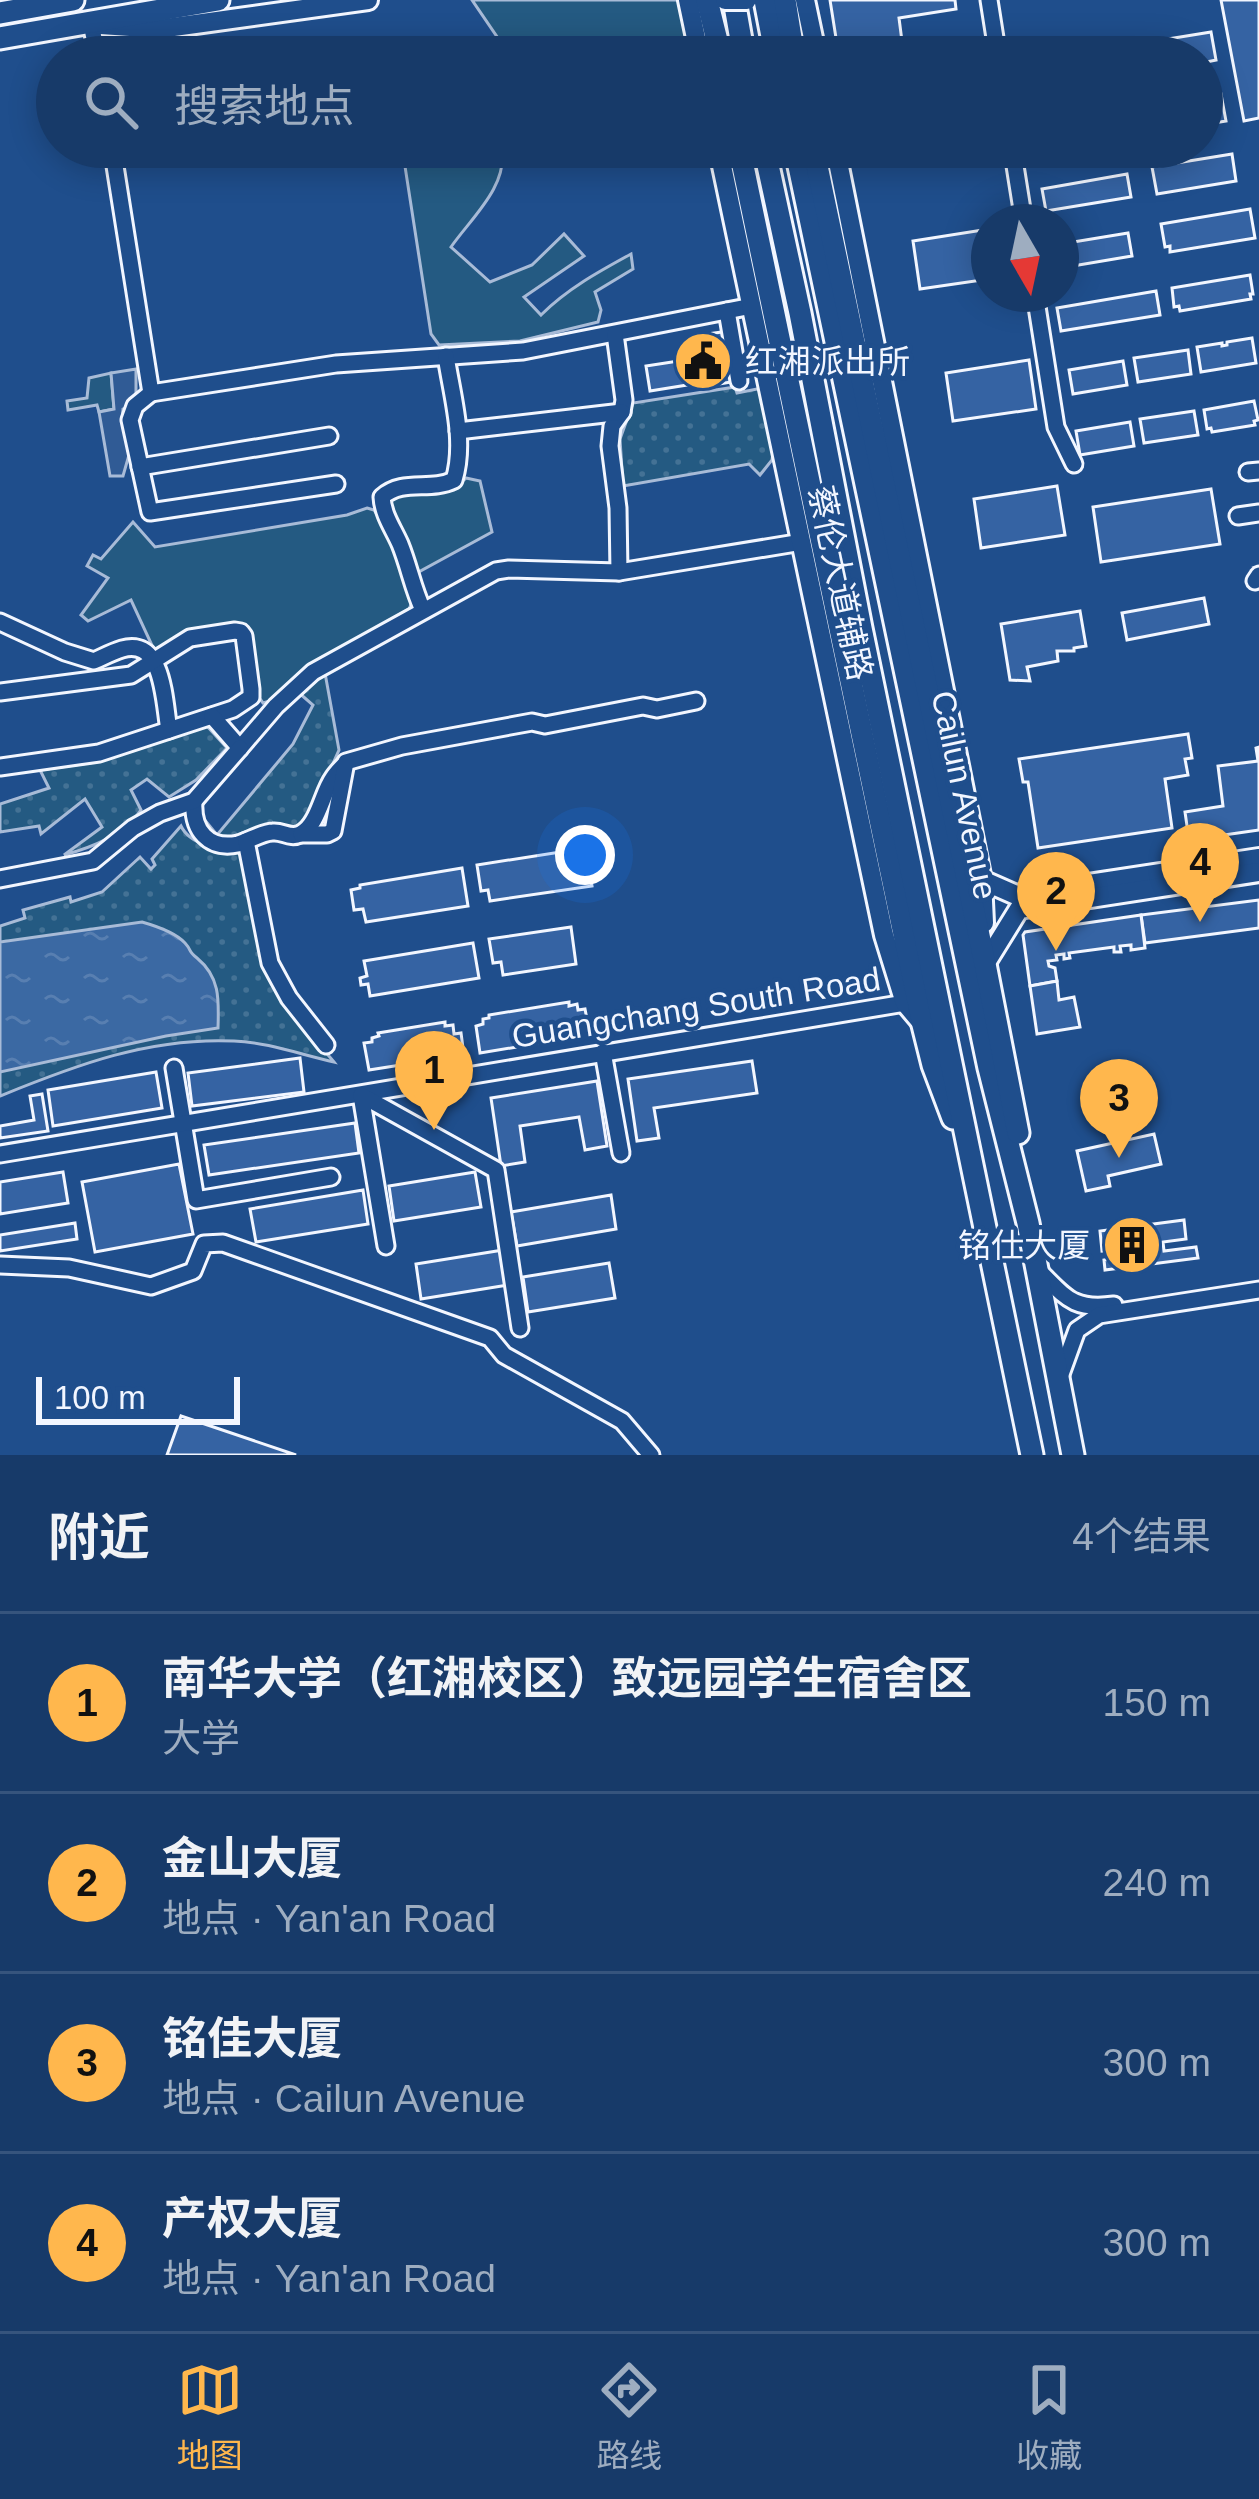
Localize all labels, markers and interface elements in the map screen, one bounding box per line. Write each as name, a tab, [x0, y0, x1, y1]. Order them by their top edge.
search box	[36, 36, 1223, 168]
icon: search	[78, 69, 144, 135]
text: 搜索地点	[174, 81, 354, 132]
north arrow	[971, 204, 1079, 312]
public building icon: 红湘派出所	[672, 330, 734, 392]
place label: 红湘派出所	[745, 343, 910, 380]
street label: 蔡伦大道辅路	[802, 482, 879, 684]
street label: Cailun Avenue	[924, 687, 1005, 903]
pin: 4	[1161, 823, 1239, 922]
your location	[555, 825, 615, 885]
pin: 2	[1017, 852, 1095, 951]
street label: Guangchang South Road	[509, 960, 883, 1055]
pin: 1	[395, 1031, 473, 1130]
pin: 3	[1080, 1059, 1158, 1158]
building icon: 铭仕大厦	[1101, 1214, 1163, 1276]
place label: 铭仕大厦	[958, 1227, 1090, 1264]
scale bar	[36, 1371, 240, 1424]
text: 100 m	[54, 1379, 146, 1416]
text: 附近	[48, 1509, 150, 1566]
text: 4个结果	[1072, 1515, 1211, 1558]
text: 南华大学（红湘校区）致远园学生宿舍区	[162, 1653, 972, 1704]
text: 1	[76, 1681, 98, 1724]
text: 150 m	[1103, 1681, 1211, 1724]
text: 大学	[162, 1717, 240, 1760]
text: 金山大厦	[162, 1833, 342, 1884]
text: 2	[76, 1861, 98, 1904]
text: 240 m	[1103, 1861, 1211, 1904]
text: 地点 · Yan'an Road	[162, 1897, 496, 1940]
text: 铭佳大厦	[162, 2013, 342, 2064]
text: 3	[76, 2041, 98, 2084]
text: 300 m	[1103, 2041, 1211, 2084]
text: 地点 · Cailun Avenue	[162, 2077, 525, 2120]
text: 产权大厦	[162, 2193, 342, 2244]
text: 4	[76, 2221, 98, 2264]
text: 300 m	[1103, 2221, 1211, 2264]
text: 地点 · Yan'an Road	[162, 2257, 496, 2300]
tab: 地图	[177, 2357, 243, 2477]
tab: 路线	[596, 2357, 662, 2477]
tab: 收藏	[1016, 2357, 1082, 2477]

